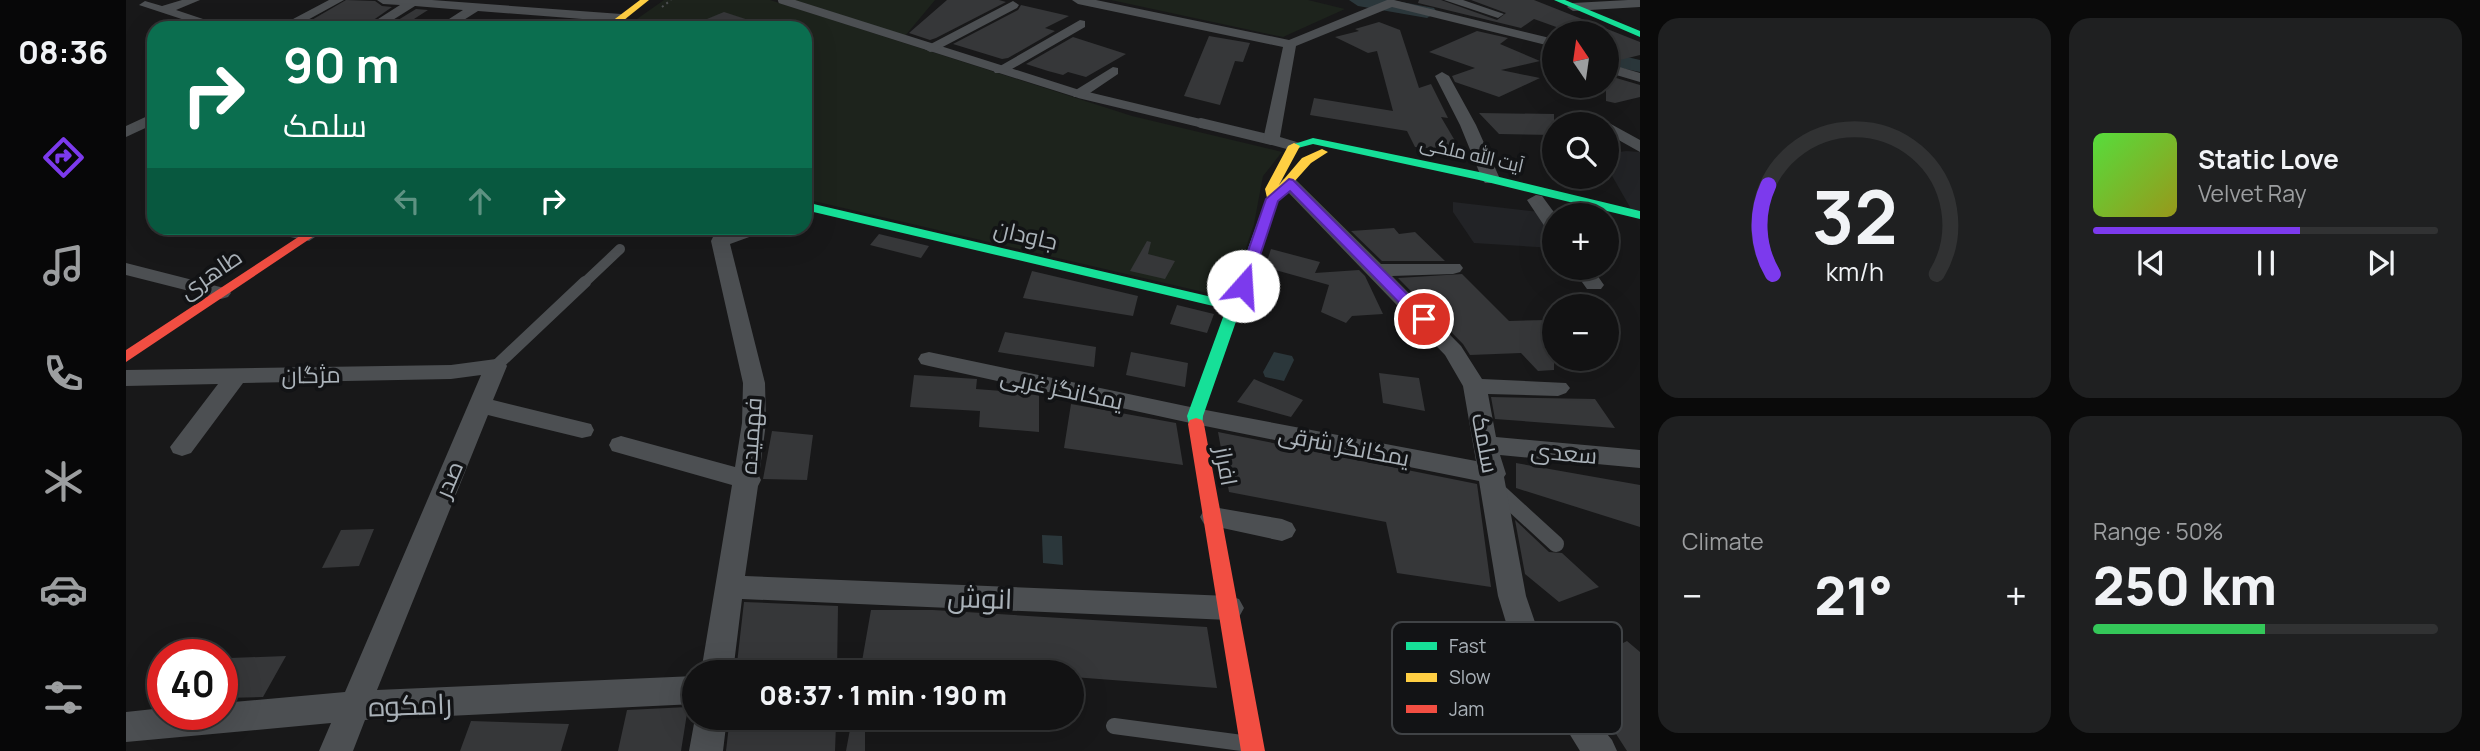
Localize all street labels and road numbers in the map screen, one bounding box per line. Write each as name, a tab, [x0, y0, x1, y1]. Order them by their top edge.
street label: آیت الله ملکی	[1418, 129, 1526, 179]
street label: جاودان	[991, 211, 1061, 257]
street label: طاهری	[172, 240, 248, 306]
street label: مژگان	[281, 357, 341, 391]
street label: یمکانگز غربی	[998, 359, 1126, 417]
street label: فهمیده	[731, 396, 769, 476]
street label: سلمک	[1465, 410, 1507, 476]
street label: یمکانگز شرقی	[1276, 417, 1412, 473]
street label: سعدی	[1529, 433, 1599, 471]
street label: افراز	[1207, 442, 1246, 488]
street label: صدر	[425, 456, 470, 504]
street label: انوش	[947, 577, 1013, 617]
street label: رامکوه	[367, 684, 453, 724]

